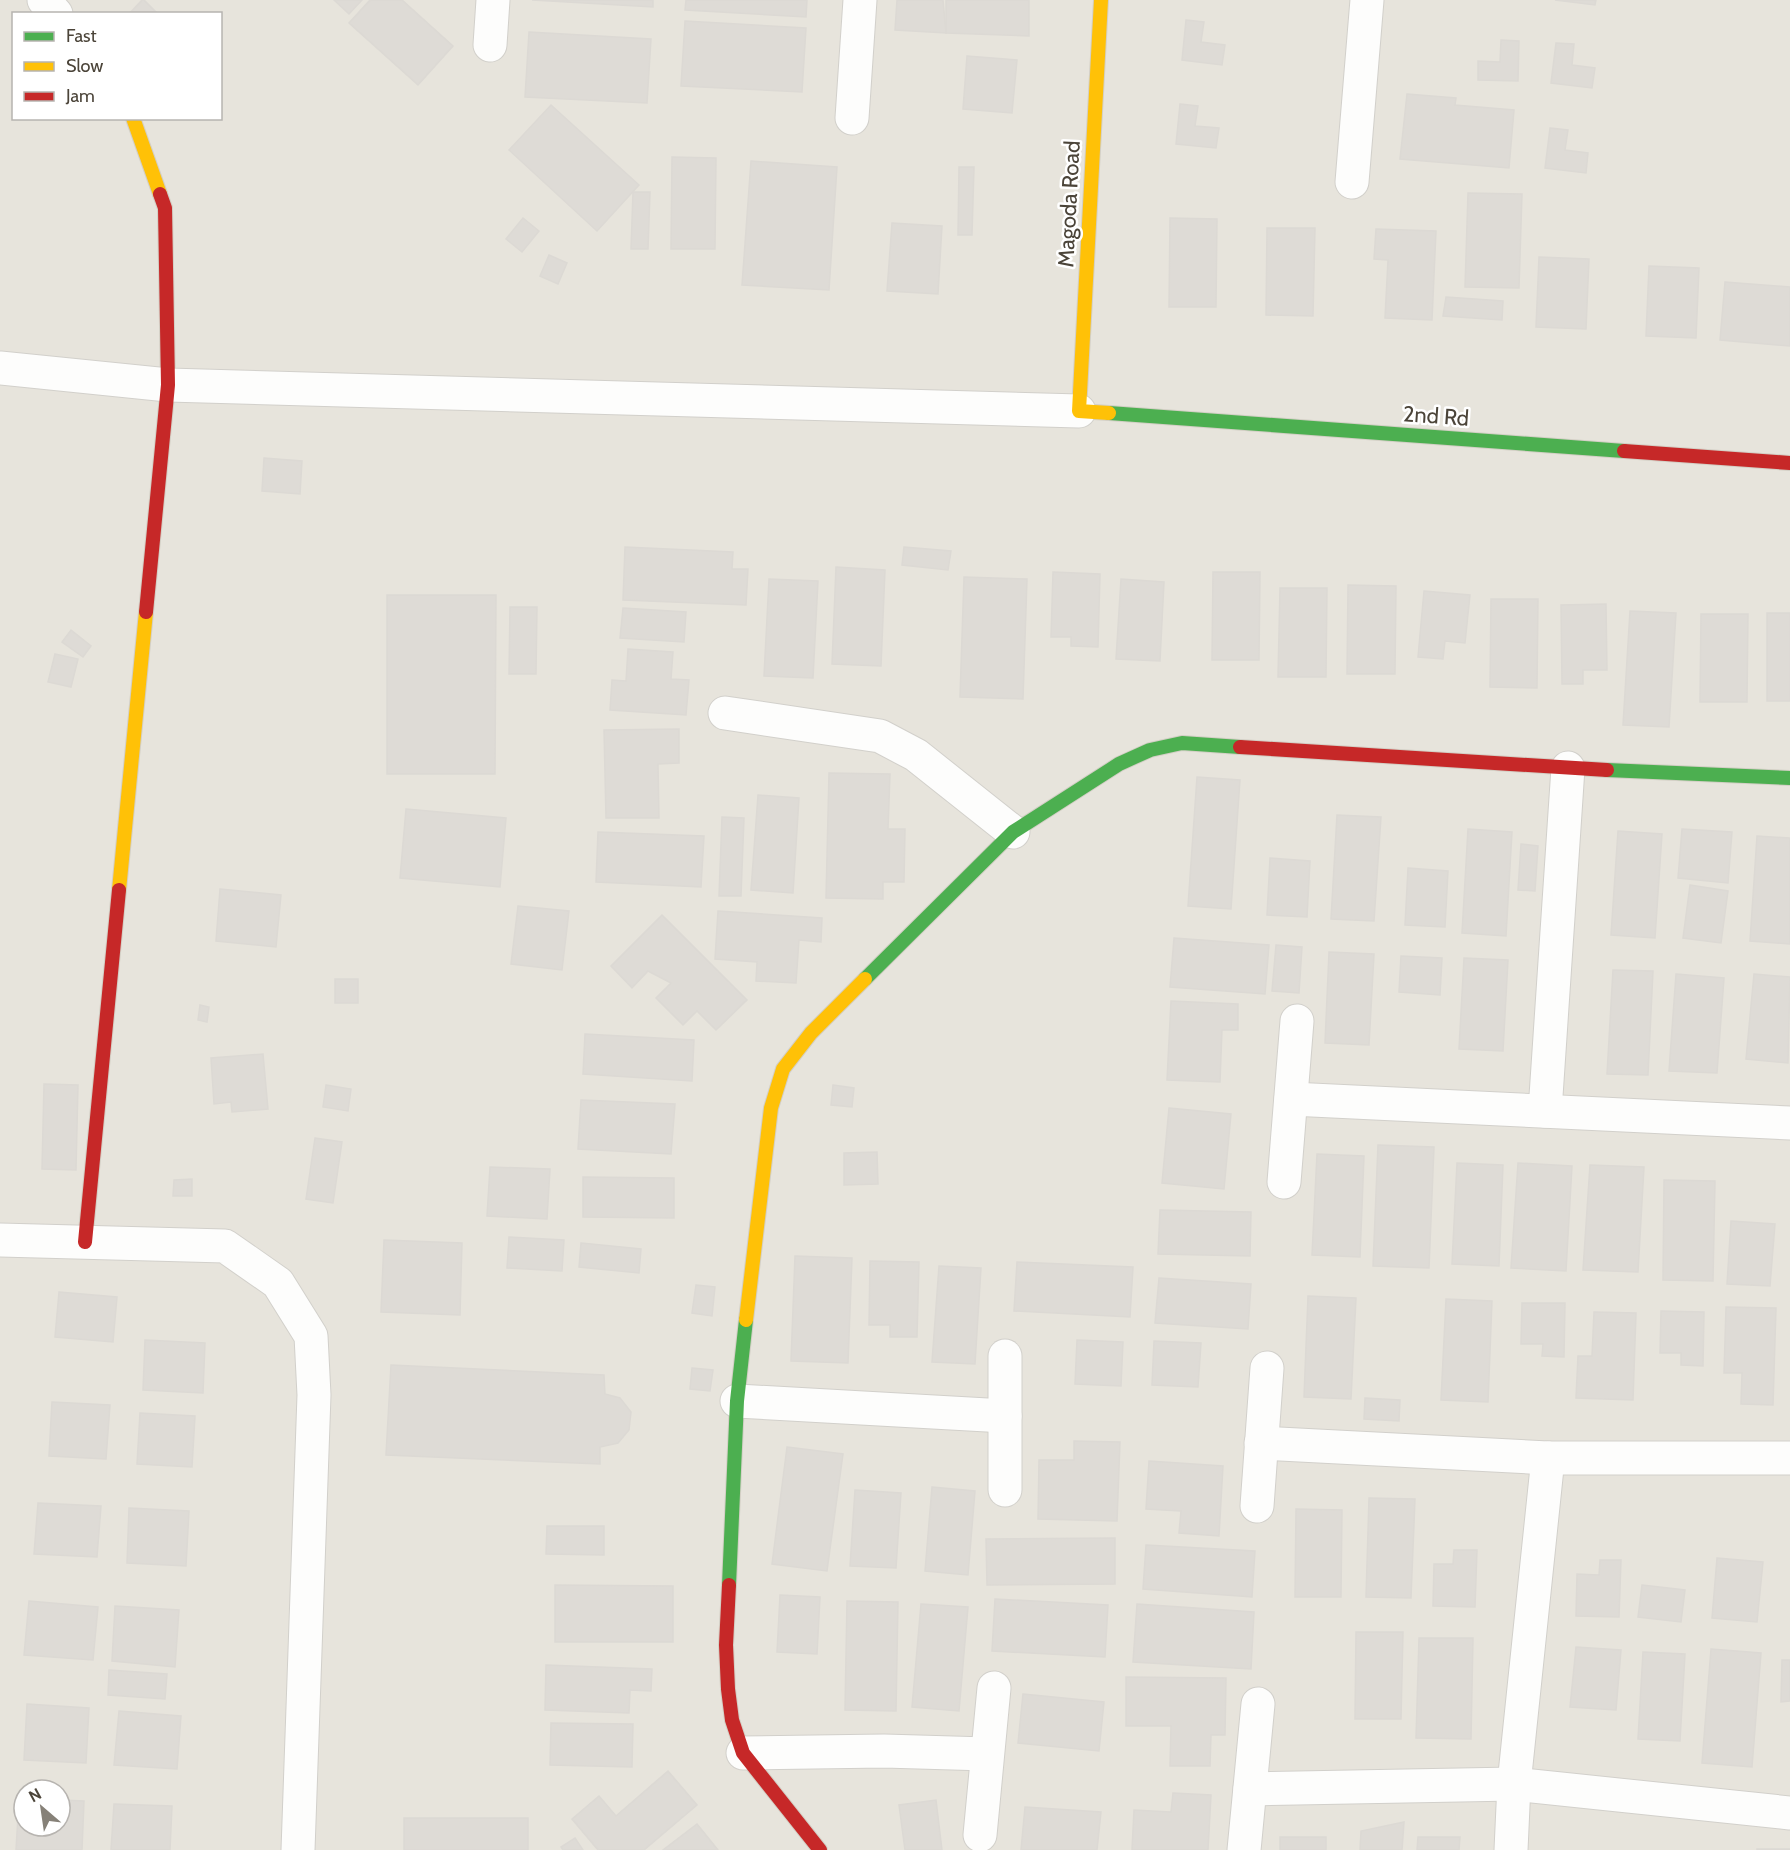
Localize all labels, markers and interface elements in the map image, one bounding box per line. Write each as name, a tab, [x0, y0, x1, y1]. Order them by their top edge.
legend	[12, 12, 222, 120]
text: Fast	[66, 25, 97, 47]
text: Slow	[66, 55, 103, 77]
text: Jam	[65, 85, 95, 107]
street label: Magoda Road	[1052, 140, 1086, 268]
street label: 2nd Rd	[1402, 400, 1470, 432]
north arrow	[12, 1778, 72, 1838]
text: N	[25, 1784, 45, 1806]

